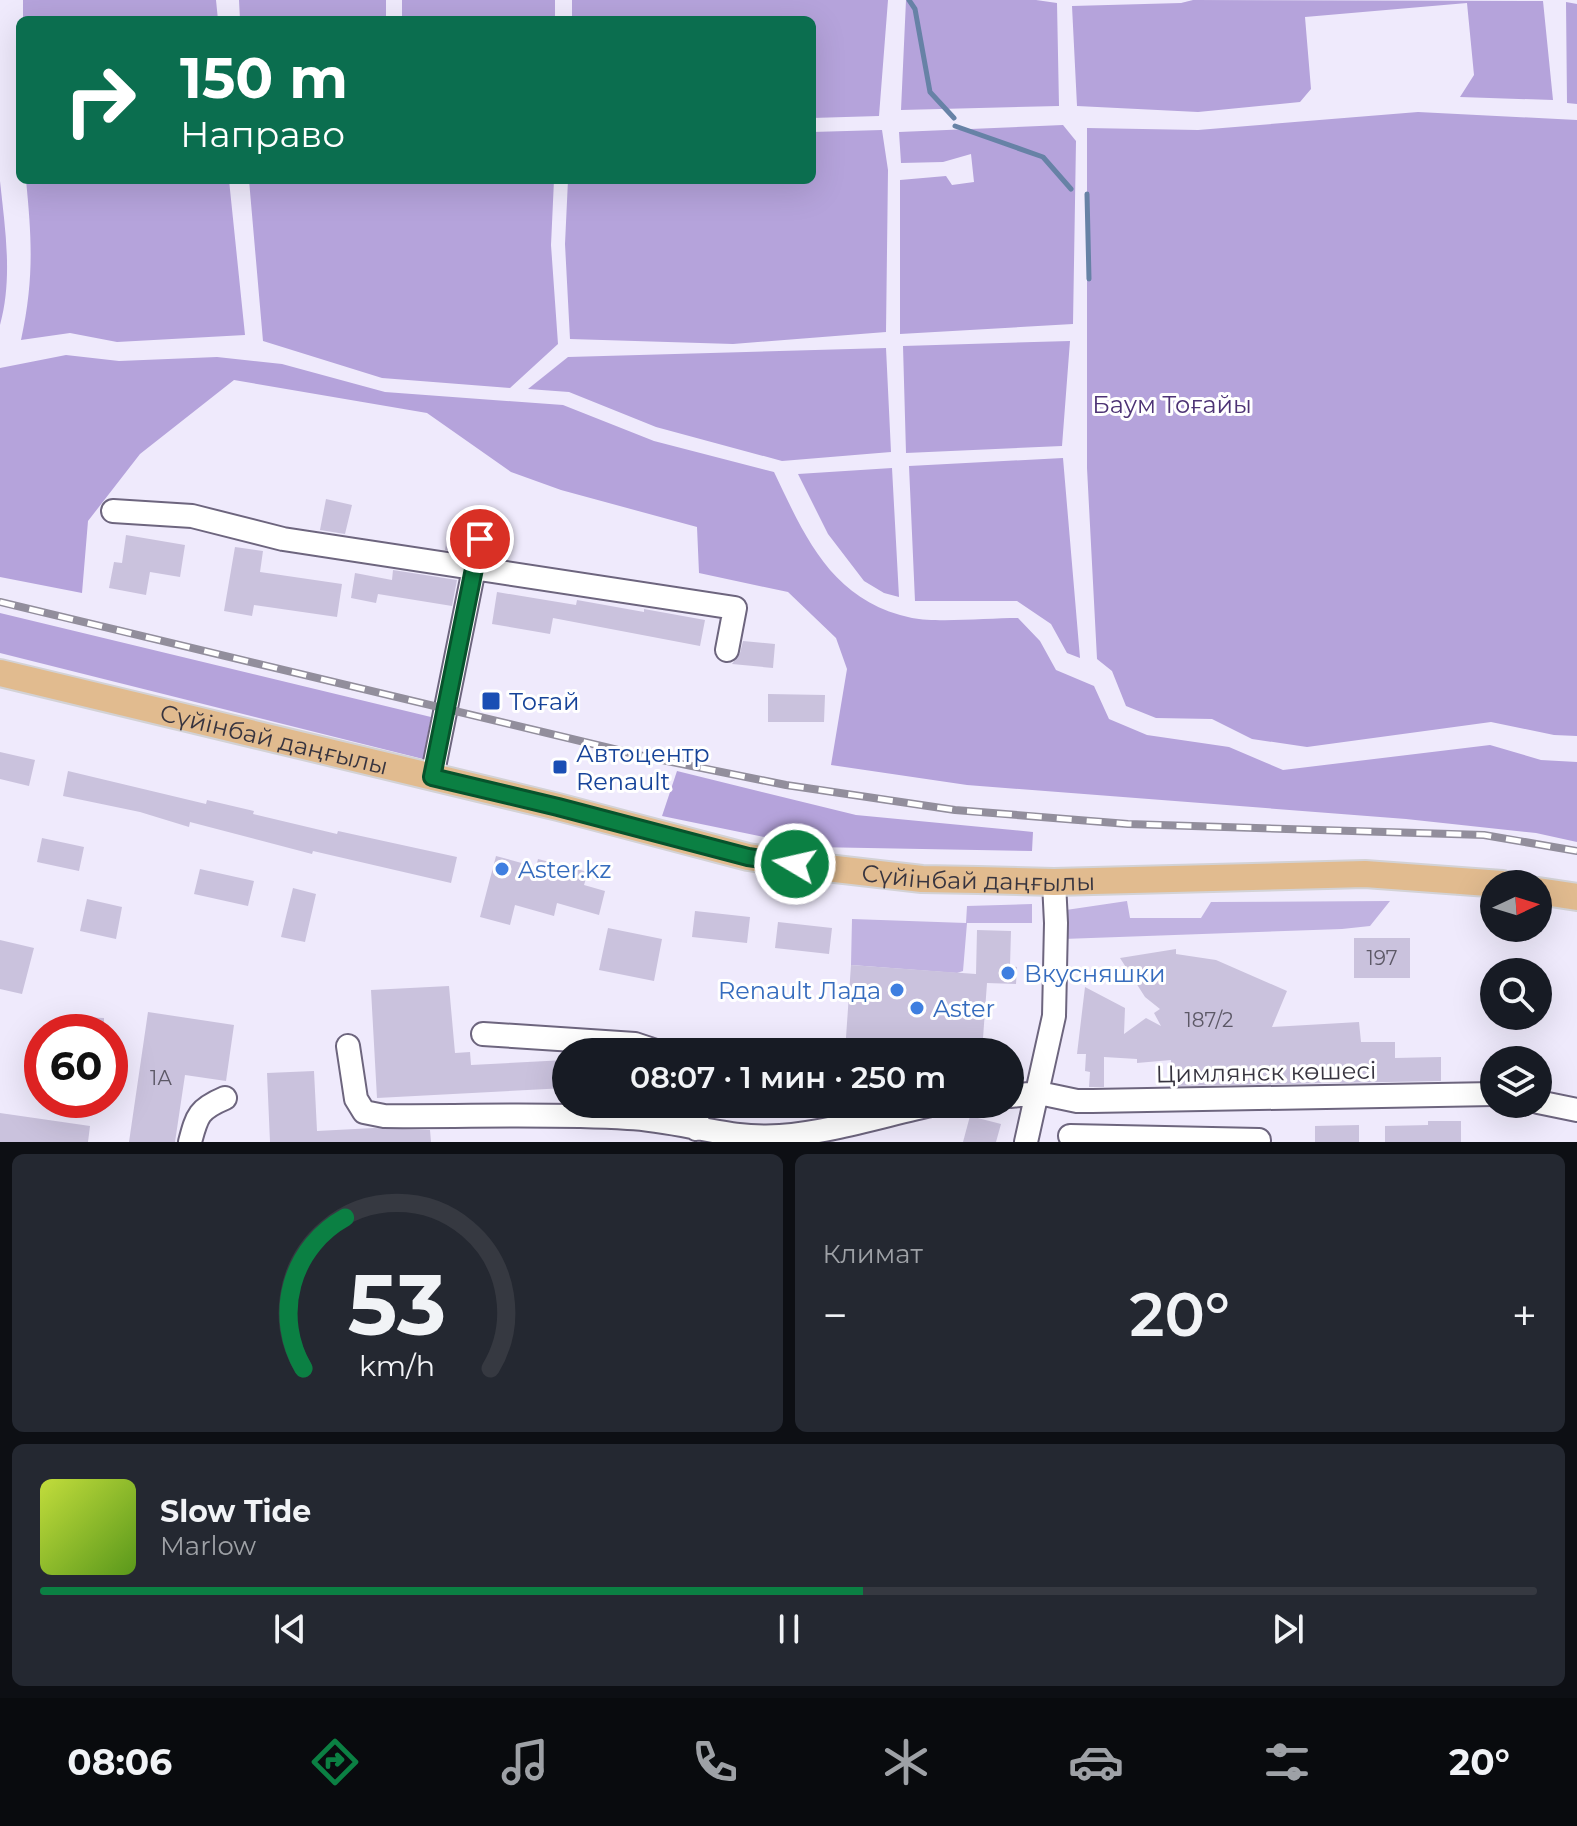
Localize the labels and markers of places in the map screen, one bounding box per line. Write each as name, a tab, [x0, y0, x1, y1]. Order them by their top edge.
pin	[446, 505, 514, 573]
place label: Тоғай	[509, 687, 580, 716]
marker: Тоғай	[480, 690, 502, 712]
place label: Автоцентр Renault	[576, 739, 710, 796]
marker: Автоцентр Renault	[551, 758, 569, 776]
place label: Aster.kz	[518, 855, 611, 884]
marker: Aster.kz	[493, 860, 511, 878]
place label: Вкусняшки	[1024, 959, 1165, 988]
marker: Вкусняшки	[999, 964, 1017, 982]
place label: Renault Лада	[718, 976, 881, 1005]
marker: Renault Лада	[888, 981, 906, 999]
place label: Aster	[933, 994, 995, 1023]
marker: Aster	[908, 999, 926, 1017]

